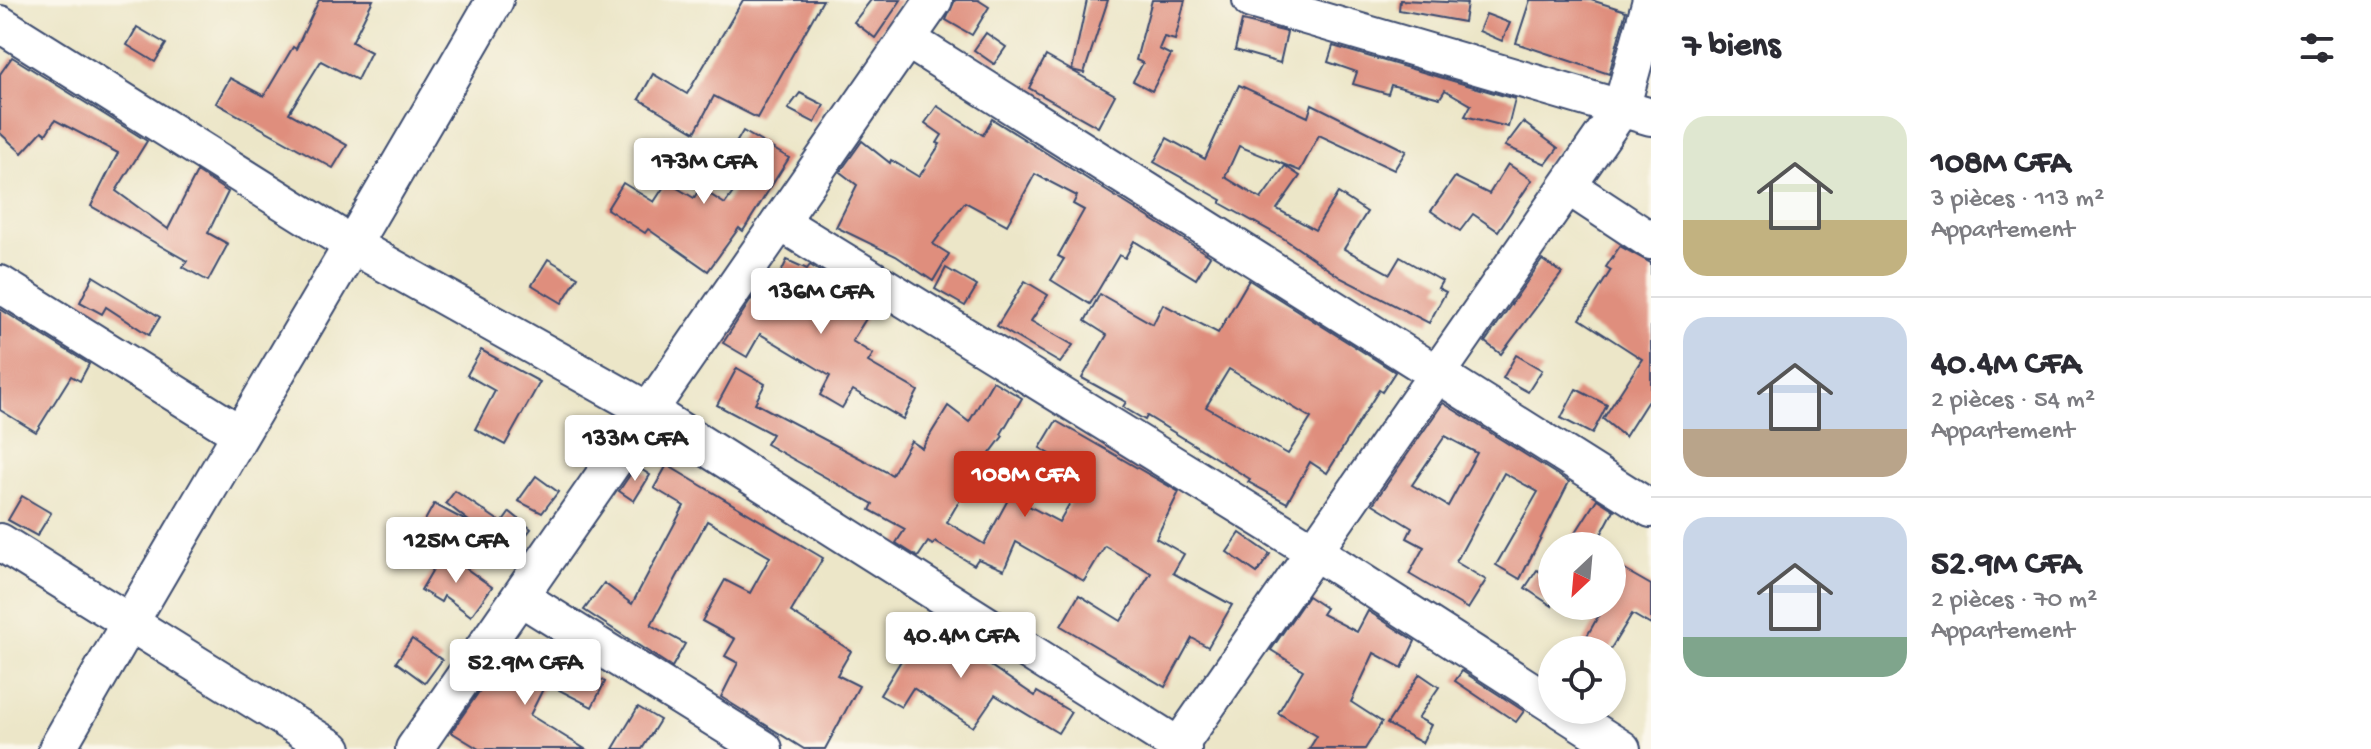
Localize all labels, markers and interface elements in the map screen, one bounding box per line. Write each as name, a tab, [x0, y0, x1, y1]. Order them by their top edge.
icon: filters	[2295, 26, 2339, 70]
text: 7 biens	[1683, 28, 1780, 68]
pin: 173M CFA	[621, 138, 787, 206]
text: 108M CFA	[1931, 145, 2070, 185]
text: 173M CFA	[652, 148, 756, 179]
icon: home	[1747, 148, 1843, 244]
text: 3 pièces · 113 m²	[1931, 185, 2104, 216]
text: Appartement	[1931, 216, 2074, 247]
pin: 136M CFA	[738, 268, 904, 336]
text: 136M CFA	[769, 278, 873, 309]
text: 40.4M CFA	[1931, 346, 2081, 386]
icon: home	[1747, 349, 1843, 445]
text: 2 pièces · 54 m²	[1931, 386, 2095, 417]
pin: 133M CFA	[552, 415, 718, 483]
text: Appartement	[1931, 417, 2074, 448]
text: 133M CFA	[583, 425, 687, 456]
pin: 108M CFA	[942, 451, 1108, 519]
text: 108M CFA	[972, 461, 1078, 492]
pin: 125M CFA	[373, 517, 539, 585]
text: 125M CFA	[404, 527, 508, 558]
north arrow	[1538, 532, 1626, 620]
map controls	[1538, 532, 1626, 724]
text: 52.9M CFA	[1931, 546, 2081, 586]
icon: home	[1747, 549, 1843, 645]
text: 2 pièces · 70 m²	[1931, 586, 2097, 617]
pin: 40.4M CFA	[869, 612, 1053, 680]
text: Appartement	[1931, 617, 2074, 648]
text: 40.4M CFA	[904, 622, 1018, 653]
button: locate	[1538, 636, 1626, 724]
pin: 52.9M CFA	[433, 639, 617, 707]
text: 52.9M CFA	[468, 649, 582, 680]

